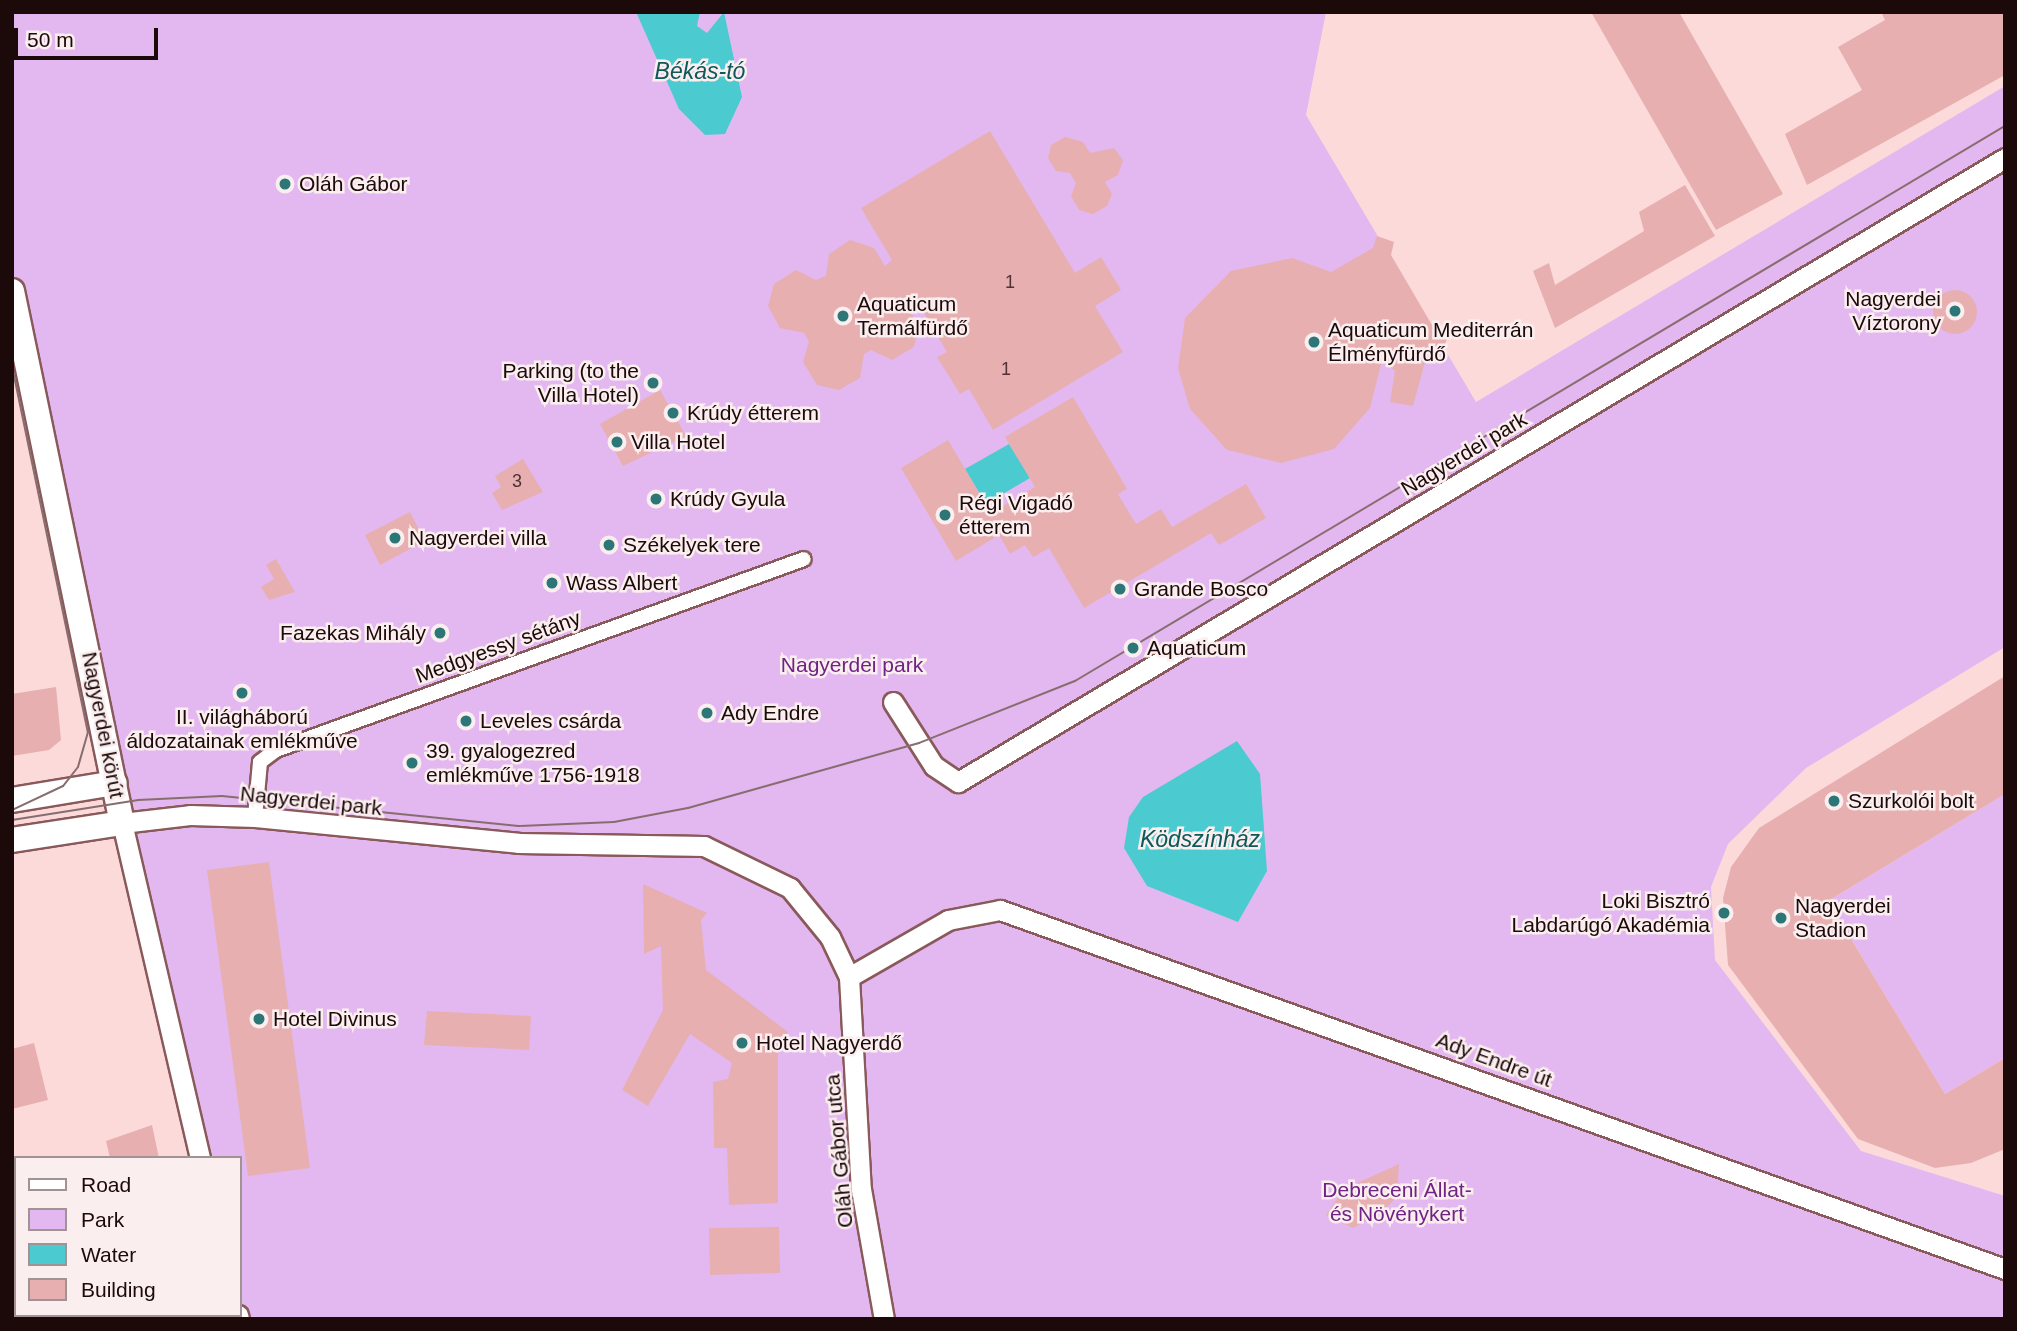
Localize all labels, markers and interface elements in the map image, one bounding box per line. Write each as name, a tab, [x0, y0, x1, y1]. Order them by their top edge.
scale bar	[18, 14, 161, 58]
text: 50 m	[27, 28, 74, 51]
water label: Békás-tó	[655, 57, 745, 85]
place label: Oláh Gábor	[299, 171, 408, 197]
marker: Oláh Gábor	[277, 176, 293, 192]
house number: 1	[1005, 271, 1015, 293]
place label: Nagyerdei Víztorony	[1845, 286, 1941, 336]
place label: Aquaticum Termálfürdő	[857, 291, 968, 341]
marker: Nagyerdei Víztorony	[1947, 303, 1963, 319]
marker: Aquaticum Termálfürdő	[835, 308, 851, 324]
place label: Aquaticum Mediterrán Élményfürdő	[1328, 317, 1533, 367]
marker: Aquaticum Mediterrán Élményfürdő	[1306, 334, 1322, 350]
place label: Parking (to the Villa Hotel)	[502, 358, 639, 408]
house number: 1	[1001, 358, 1011, 380]
marker: Parking (to the Villa Hotel)	[645, 375, 661, 391]
place label: Krúdy étterem	[687, 400, 819, 426]
marker: Krúdy étterem	[665, 405, 681, 421]
street label: Nagyerdei park	[1396, 407, 1532, 501]
place label: Villa Hotel	[631, 429, 725, 455]
marker: Villa Hotel	[609, 434, 625, 450]
house number: 3	[512, 470, 522, 492]
place label: Krúdy Gyula	[670, 486, 786, 512]
place label: Régi Vigadó étterem	[959, 490, 1073, 540]
marker: Krúdy Gyula	[648, 491, 664, 507]
marker: Régi Vigadó étterem	[937, 507, 953, 523]
place label: Nagyerdei villa	[409, 525, 547, 551]
marker: Nagyerdei villa	[387, 530, 403, 546]
place label: Székelyek tere	[623, 532, 761, 558]
marker: Székelyek tere	[601, 537, 617, 553]
place label: Wass Albert	[566, 570, 678, 596]
marker: Wass Albert	[544, 575, 560, 591]
place label: Grande Bosco	[1134, 576, 1268, 602]
marker: Grande Bosco	[1112, 581, 1128, 597]
street label: Medgyessy sétány	[412, 605, 584, 689]
place label: Fazekas Mihály	[280, 620, 426, 646]
marker: Fazekas Mihály	[432, 625, 448, 641]
place label: Aquaticum	[1147, 635, 1246, 661]
marker: Aquaticum	[1125, 640, 1141, 656]
street label: Nagyerdei körút	[76, 650, 130, 800]
park label: Nagyerdei park	[781, 652, 923, 678]
marker: II. világháború áldozatainak emlékműve	[234, 685, 250, 701]
place label: Ady Endre	[721, 700, 819, 726]
place label: II. világháború áldozatainak emlékműve	[126, 704, 358, 754]
marker: Ady Endre	[699, 705, 715, 721]
place label: Leveles csárda	[480, 708, 621, 734]
marker: Leveles csárda	[458, 713, 474, 729]
place label: 39. gyalogezred emlékműve 1756-1918	[426, 738, 640, 788]
marker: 39. gyalogezred emlékműve 1756-1918	[404, 755, 420, 771]
street label: Nagyerdei park	[239, 781, 383, 821]
place label: Szurkolói bolt	[1848, 788, 1974, 814]
marker: Szurkolói bolt	[1826, 793, 1842, 809]
water label: Ködszínház	[1140, 825, 1260, 853]
place label: Loki Bisztró Labdarúgó Akadémia	[1510, 888, 1710, 938]
place label: Nagyerdei Stadion	[1795, 893, 1891, 943]
marker: Loki Bisztró Labdarúgó Akadémia	[1716, 905, 1732, 921]
marker: Nagyerdei Stadion	[1773, 910, 1789, 926]
place label: Hotel Divinus	[273, 1006, 397, 1032]
marker: Hotel Divinus	[251, 1011, 267, 1027]
street label: Ady Endre út	[1433, 1027, 1555, 1093]
place label: Hotel Nagyerdő	[756, 1030, 902, 1056]
marker: Hotel Nagyerdő	[734, 1035, 750, 1051]
street label: Oláh Gábor utca	[820, 1073, 858, 1229]
legend	[14, 1156, 242, 1317]
text: Road	[81, 1173, 131, 1196]
park label: Debreceni Állat- és Növénykert	[1322, 1177, 1472, 1227]
text: Park	[81, 1208, 124, 1231]
text: Water	[81, 1243, 136, 1266]
text: Building	[81, 1278, 156, 1301]

